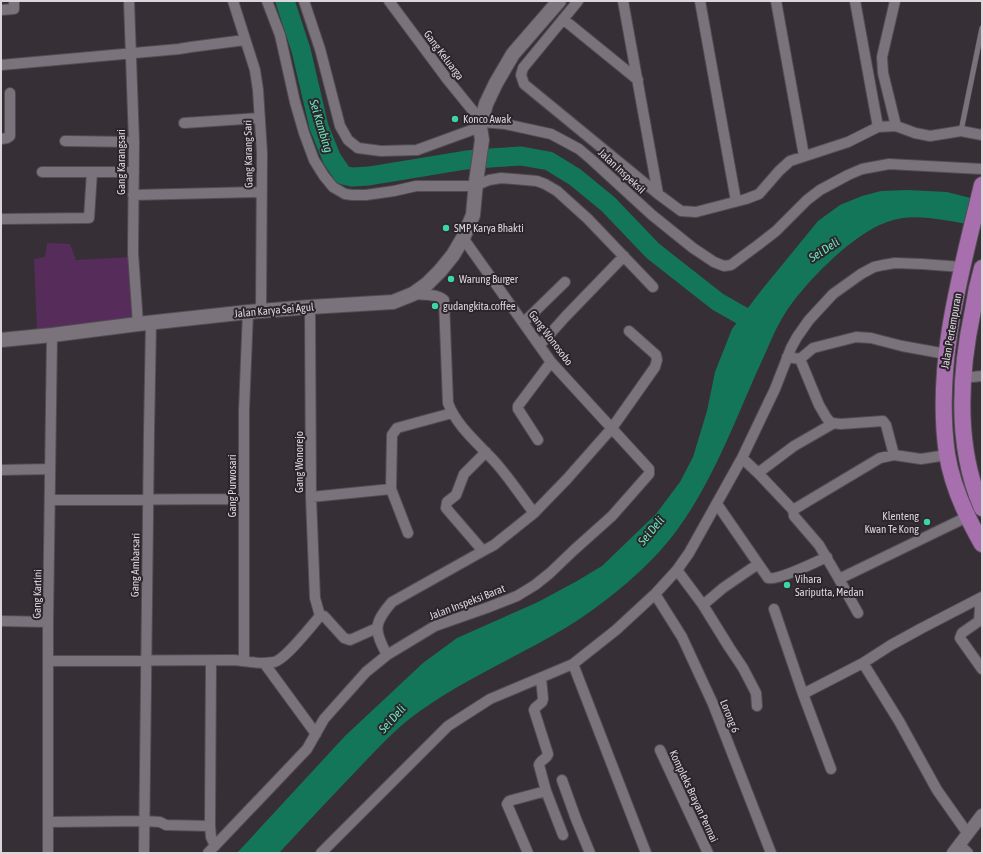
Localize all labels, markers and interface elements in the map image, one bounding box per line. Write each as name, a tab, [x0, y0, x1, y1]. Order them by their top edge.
street label: Gang Keluarga	[422, 28, 466, 82]
water label: Sei Kambing	[306, 97, 336, 155]
place label: Konco Awak	[463, 113, 511, 125]
marker: Konco Awak	[450, 114, 460, 124]
street label: Gang Karang Sari	[241, 120, 255, 188]
street label: Gang Karangsari	[115, 129, 127, 195]
street label: Jalan InspeksiI	[596, 146, 648, 196]
place label: SMP Karya Bhakti	[454, 222, 524, 234]
marker: SMP Karya Bhakti	[441, 223, 451, 233]
water label: Sei Deli	[806, 235, 842, 265]
place label: Warung Burger	[459, 273, 519, 285]
marker: Warung Burger	[446, 274, 456, 284]
street label: Jalan Pertempuran	[938, 292, 964, 370]
place label: gudangkita.coffee	[443, 300, 516, 312]
street label: Jalan Karya Sei Agul	[234, 301, 314, 319]
marker: gudangkita.coffee	[430, 301, 440, 311]
street label: Gang Wonosobo	[527, 308, 575, 368]
street label: Gang Wonorejo	[293, 431, 305, 493]
street label: Gang Purwosari	[226, 455, 238, 517]
place label: Klenteng Kwan Te Kong	[864, 510, 919, 535]
water label: Sei Deli	[634, 514, 667, 549]
marker: Klenteng Kwan Te Kong	[922, 517, 932, 527]
street label: Gang Ambarsari	[128, 533, 142, 597]
street label: Gang Kartini	[31, 569, 43, 619]
place label: Vihara Sariputta, Medan	[795, 573, 864, 598]
marker: Vihara Sariputta, Medan	[782, 580, 792, 590]
street label: Jalan Inspeksi Barat	[427, 582, 507, 622]
street label: Lorong 6	[718, 698, 742, 734]
water label: Sei Deli	[375, 702, 408, 737]
street label: Kompleks Brayan Permai	[667, 748, 721, 844]

